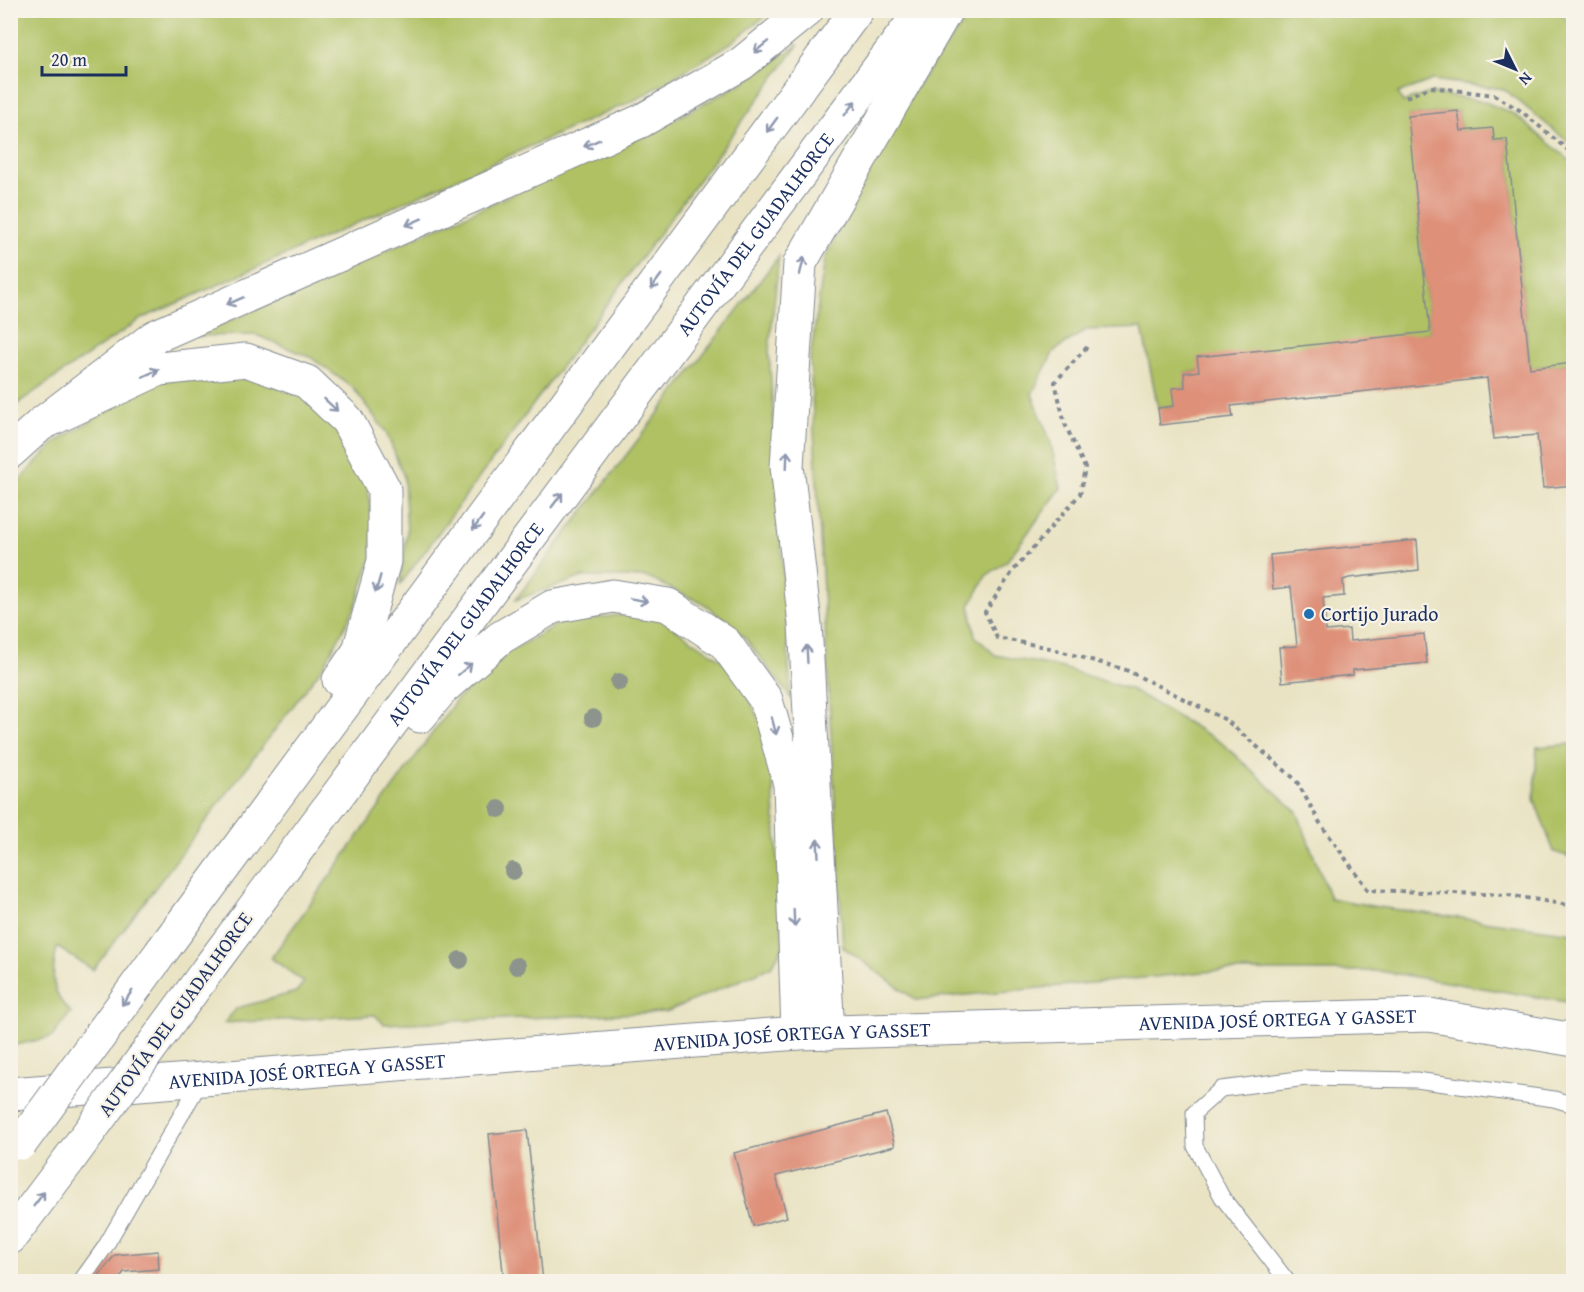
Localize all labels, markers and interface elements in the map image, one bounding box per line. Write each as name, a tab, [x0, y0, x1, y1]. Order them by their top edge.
scale bar	[42, 39, 126, 77]
north arrow	[1485, 39, 1545, 99]
one-way arrow	[754, 41, 770, 54]
text: 20 m	[51, 46, 87, 73]
text: N	[1513, 67, 1538, 92]
one-way arrow	[843, 100, 856, 116]
one-way arrow	[766, 117, 779, 133]
street label: AUTOVÍA DEL GUADALHORCE	[669, 126, 840, 341]
one-way arrow	[583, 138, 601, 149]
one-way arrow	[405, 216, 423, 228]
one-way arrow	[796, 257, 808, 276]
one-way arrow	[650, 273, 663, 289]
one-way arrow	[227, 295, 245, 307]
one-way arrow	[141, 367, 159, 378]
one-way arrow	[324, 398, 339, 413]
one-way arrow	[782, 450, 793, 470]
one-way arrow	[551, 492, 564, 508]
one-way arrow	[472, 515, 485, 531]
street label: AUTOVÍA DEL GUADALHORCE	[379, 516, 550, 731]
one-way arrow	[371, 574, 383, 593]
one-way arrow	[628, 595, 648, 606]
place label: Cortijo Jurado	[1321, 599, 1438, 628]
marker: Cortijo Jurado	[1302, 607, 1316, 621]
one-way arrow	[801, 644, 812, 664]
one-way arrow	[458, 662, 473, 676]
one-way arrow	[768, 716, 780, 735]
one-way arrow	[812, 839, 823, 859]
street label: AUTOVÍA DEL GUADALHORCE	[90, 905, 259, 1122]
one-way arrow	[789, 908, 800, 928]
one-way arrow	[121, 990, 133, 1006]
street label: AVENIDA JOSÉ ORTEGA Y GASSET	[1138, 1000, 1417, 1037]
street label: AVENIDA JOSÉ ORTEGA Y GASSET	[652, 1014, 931, 1058]
street label: AVENIDA JOSÉ ORTEGA Y GASSET	[167, 1045, 447, 1096]
one-way arrow	[33, 1192, 45, 1208]

